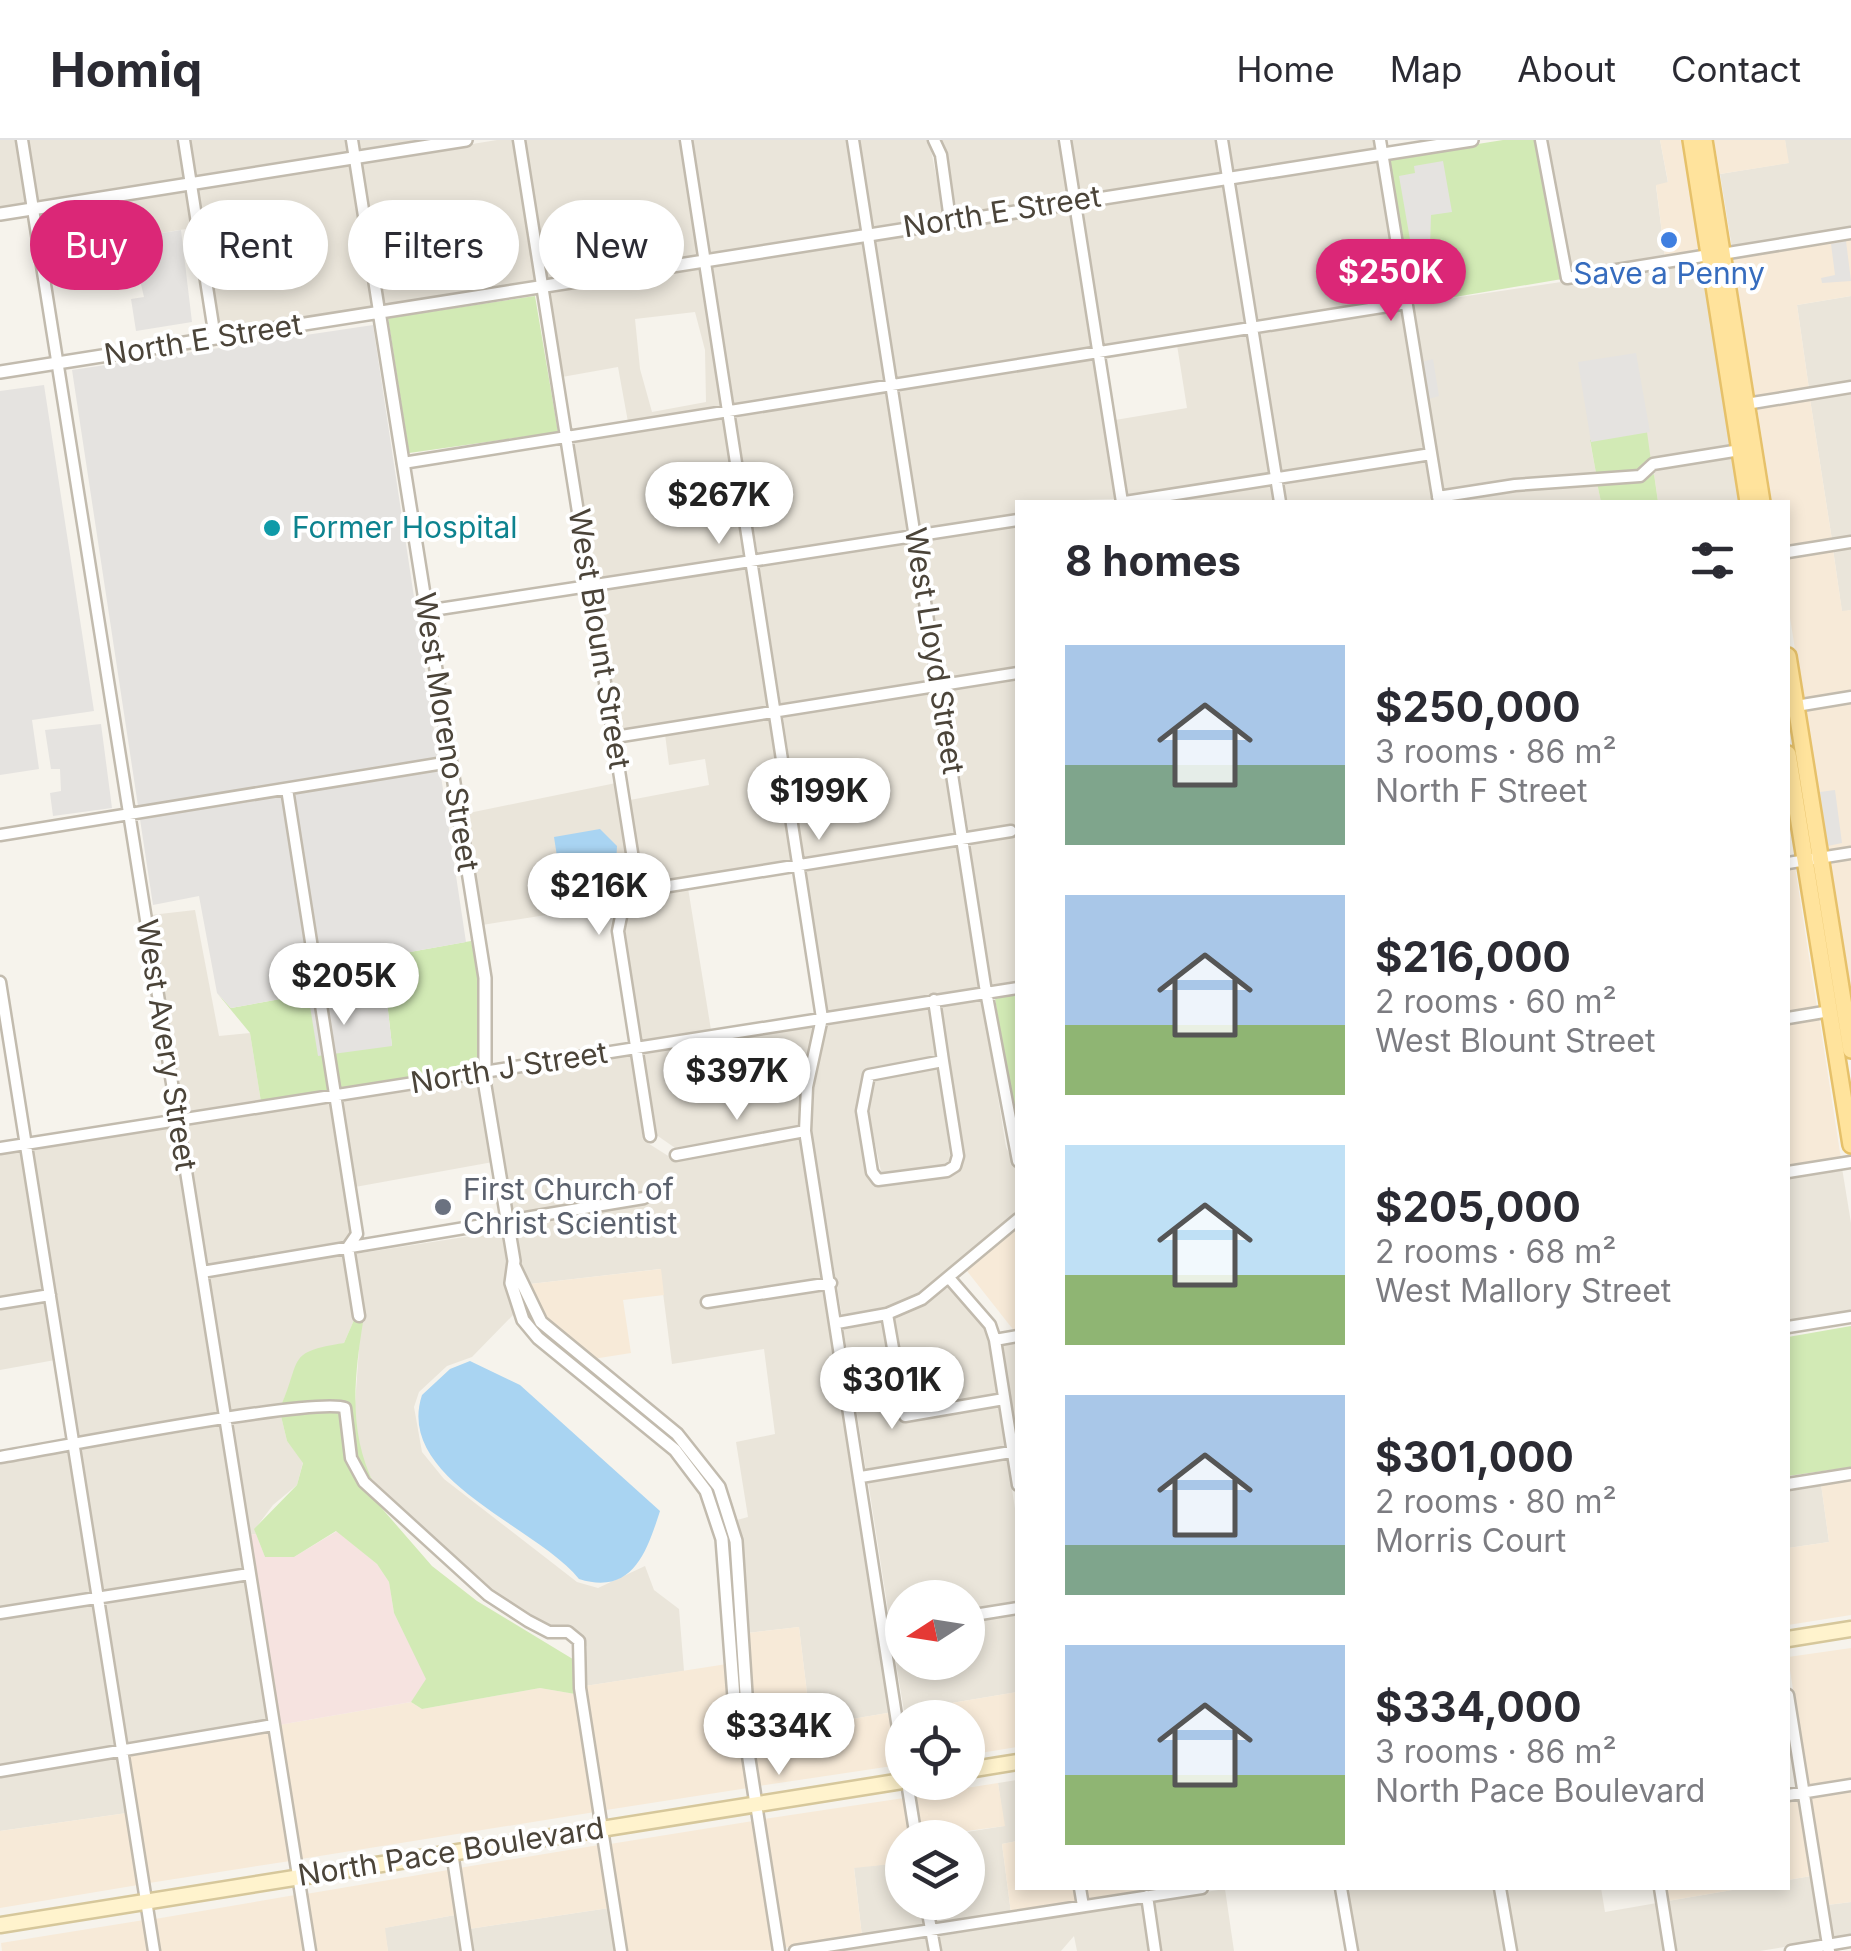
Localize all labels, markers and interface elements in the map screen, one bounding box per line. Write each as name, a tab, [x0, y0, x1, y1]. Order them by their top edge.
text: Homiq	[50, 40, 202, 99]
text: Home	[1237, 48, 1335, 90]
text: Map	[1390, 48, 1462, 90]
text: About	[1517, 48, 1616, 90]
text: Contact	[1671, 48, 1801, 90]
street label: North E Street	[901, 178, 1103, 244]
chip: Buy	[30, 200, 163, 290]
chip: Rent	[183, 200, 328, 290]
chip: Filters	[348, 200, 519, 290]
chip: New	[539, 200, 684, 290]
marker: Save a Penny	[1658, 229, 1680, 251]
pin: $250K	[1321, 239, 1461, 324]
text: $250K	[1338, 252, 1444, 291]
place label: Save a Penny	[1573, 255, 1765, 291]
street label: North E Street	[102, 306, 304, 372]
pin: $267K	[649, 462, 789, 547]
text: $267K	[667, 475, 771, 514]
street label: West Blount Street	[562, 506, 638, 772]
place label: Former Hospital	[292, 509, 518, 545]
marker: Former Hospital	[261, 517, 283, 539]
street label: West Lloyd Street	[898, 525, 972, 777]
icon: filters	[1685, 533, 1740, 588]
text: 8 homes	[1065, 535, 1241, 586]
street label: West Moreno Street	[407, 590, 487, 874]
text: $250,000	[1375, 681, 1581, 732]
icon: home	[1145, 685, 1265, 805]
text: 3 rooms · 86 m²	[1375, 732, 1617, 771]
pin: $199K	[749, 758, 889, 843]
text: $199K	[769, 771, 869, 810]
text: North F Street	[1375, 771, 1587, 810]
pin: $216K	[529, 853, 669, 938]
text: $216K	[550, 866, 648, 905]
street label: West Avery Street	[129, 917, 205, 1173]
text: $216,000	[1375, 931, 1571, 982]
icon: home	[1145, 935, 1265, 1055]
pin: $205K	[274, 943, 414, 1028]
text: $205K	[291, 956, 397, 995]
text: 2 rooms · 60 m²	[1375, 982, 1617, 1021]
text: West Blount Street	[1375, 1021, 1655, 1060]
street label: North J Street	[408, 1034, 610, 1100]
pin: $397K	[667, 1038, 807, 1123]
text: $397K	[685, 1051, 789, 1090]
place label: First Church of Christ Scientist	[463, 1171, 678, 1241]
text: $205,000	[1375, 1181, 1581, 1232]
icon: home	[1145, 1185, 1265, 1305]
marker: First Church of Christ Scientist	[432, 1196, 454, 1218]
text: 2 rooms · 68 m²	[1375, 1232, 1616, 1271]
text: West Mallory Street	[1375, 1271, 1671, 1310]
pin: $301K	[822, 1347, 962, 1432]
text: $301K	[842, 1360, 942, 1399]
text: $301,000	[1375, 1431, 1574, 1482]
icon: home	[1145, 1435, 1265, 1555]
text: 2 rooms · 80 m²	[1375, 1482, 1617, 1521]
text: Morris Court	[1375, 1521, 1566, 1560]
north arrow	[885, 1580, 985, 1680]
map controls	[885, 1580, 985, 1920]
text: $334,000	[1375, 1681, 1581, 1732]
icon: home	[1145, 1685, 1265, 1805]
pin: $334K	[709, 1693, 849, 1778]
button: locate	[885, 1700, 985, 1800]
text: $334K	[726, 1706, 832, 1745]
text: 3 rooms · 86 m²	[1375, 1732, 1617, 1771]
text: North Pace Boulevard	[1375, 1771, 1705, 1810]
street label: North Pace Boulevard	[295, 1809, 607, 1893]
button: layers	[885, 1820, 985, 1920]

